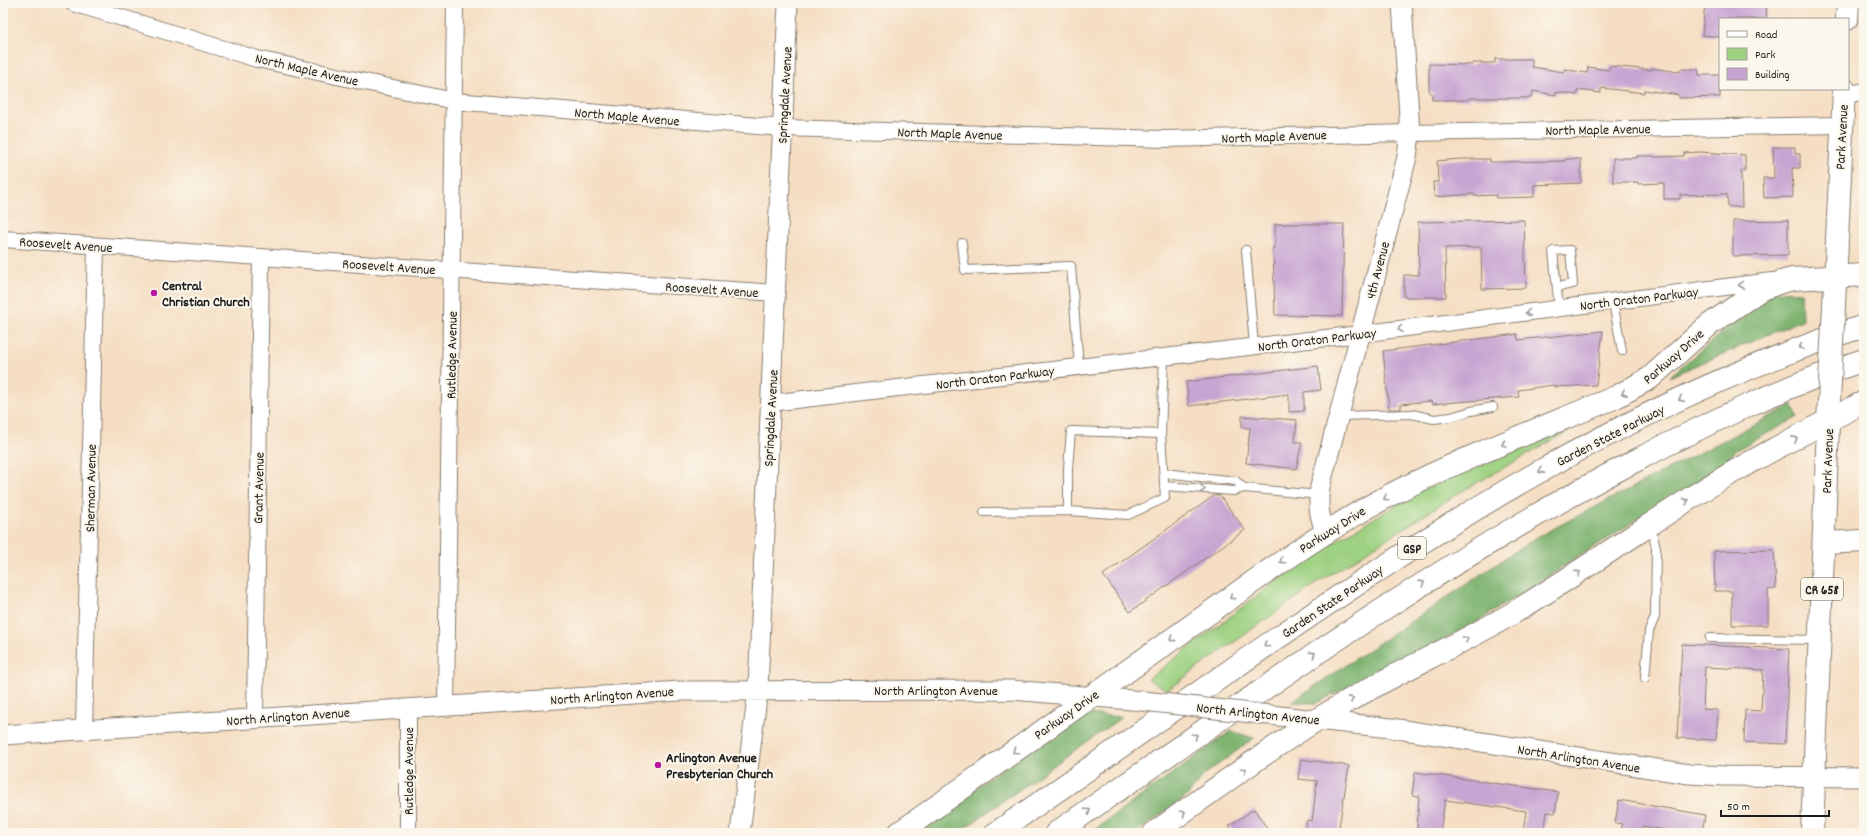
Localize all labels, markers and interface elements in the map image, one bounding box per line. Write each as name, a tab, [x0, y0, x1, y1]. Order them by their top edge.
legend	[1719, 18, 1849, 90]
text: Road	[1755, 27, 1777, 44]
street label: Springdale Avenue	[773, 46, 799, 144]
text: Park	[1755, 47, 1776, 64]
street label: North Maple Avenue	[253, 49, 360, 93]
text: Building	[1755, 67, 1790, 84]
street label: North Maple Avenue	[573, 103, 680, 133]
street label: Park Avenue	[1831, 104, 1855, 170]
street label: North Maple Avenue	[1545, 120, 1651, 142]
street label: North Maple Avenue	[897, 123, 1003, 147]
street label: North Maple Avenue	[1221, 126, 1327, 150]
street label: Roosevelt Avenue	[19, 233, 113, 259]
street label: 4th Avenue	[1362, 239, 1396, 302]
street label: Roosevelt Avenue	[342, 255, 436, 281]
place label: Central Christian Church	[162, 277, 250, 313]
street label: Roosevelt Avenue	[665, 278, 759, 304]
one-way arrow	[1738, 280, 1744, 289]
street label: North Oraton Parkway	[1579, 283, 1700, 317]
marker: Central Christian Church	[149, 288, 159, 298]
one-way arrow	[1525, 308, 1532, 317]
street label: Rutledge Avenue	[442, 311, 464, 399]
street label: North Oraton Parkway	[1257, 324, 1378, 358]
one-way arrow	[1396, 324, 1403, 333]
street label: Parkway Drive	[1639, 325, 1709, 390]
one-way arrow	[1797, 343, 1804, 351]
street label: North Oraton Parkway	[935, 362, 1056, 396]
street label: Springdale Avenue	[759, 369, 785, 467]
one-way arrow	[1621, 388, 1628, 396]
one-way arrow	[1678, 394, 1686, 402]
street label: Garden State Parkway	[1553, 401, 1669, 473]
street label: Park Avenue	[1818, 428, 1840, 494]
one-way arrow	[1791, 436, 1798, 443]
one-way arrow	[1501, 439, 1509, 447]
street label: Sherman Avenue	[81, 444, 103, 532]
street label: Grant Avenue	[249, 452, 271, 524]
one-way arrow	[1538, 467, 1545, 474]
one-way arrow	[1200, 484, 1206, 493]
one-way arrow	[1383, 493, 1390, 500]
one-way arrow	[1682, 498, 1689, 506]
street label: Parkway Drive	[1296, 502, 1370, 559]
road number: GSP	[1398, 537, 1426, 559]
one-way arrow	[1279, 556, 1286, 564]
street label: Garden State Parkway	[1278, 561, 1388, 644]
one-way arrow	[1574, 570, 1581, 578]
road number: CR 658	[1801, 578, 1843, 600]
one-way arrow	[1418, 580, 1425, 588]
one-way arrow	[1229, 592, 1236, 599]
one-way arrow	[1169, 634, 1176, 641]
one-way arrow	[1462, 637, 1469, 644]
one-way arrow	[1263, 640, 1270, 647]
one-way arrow	[1309, 652, 1316, 659]
street label: North Arlington Avenue	[874, 682, 998, 702]
street label: North Arlington Avenue	[550, 683, 675, 711]
street label: Parkway Drive	[1031, 686, 1104, 745]
one-way arrow	[1347, 697, 1354, 704]
street label: North Arlington Avenue	[1195, 699, 1320, 731]
street label: North Arlington Avenue	[226, 704, 351, 732]
street label: Rutledge Avenue	[400, 727, 420, 815]
one-way arrow	[1191, 733, 1198, 741]
street label: North Arlington Avenue	[1516, 740, 1641, 780]
one-way arrow	[1012, 746, 1019, 753]
place label: Arlington Avenue Presbyterian Church	[666, 749, 774, 785]
marker: Arlington Avenue Presbyterian Church	[653, 760, 663, 770]
one-way arrow	[1239, 768, 1246, 775]
scale bar	[1721, 792, 1829, 818]
text: 50 m	[1727, 799, 1750, 816]
one-way arrow	[1084, 809, 1091, 816]
one-way arrow	[1178, 811, 1185, 818]

